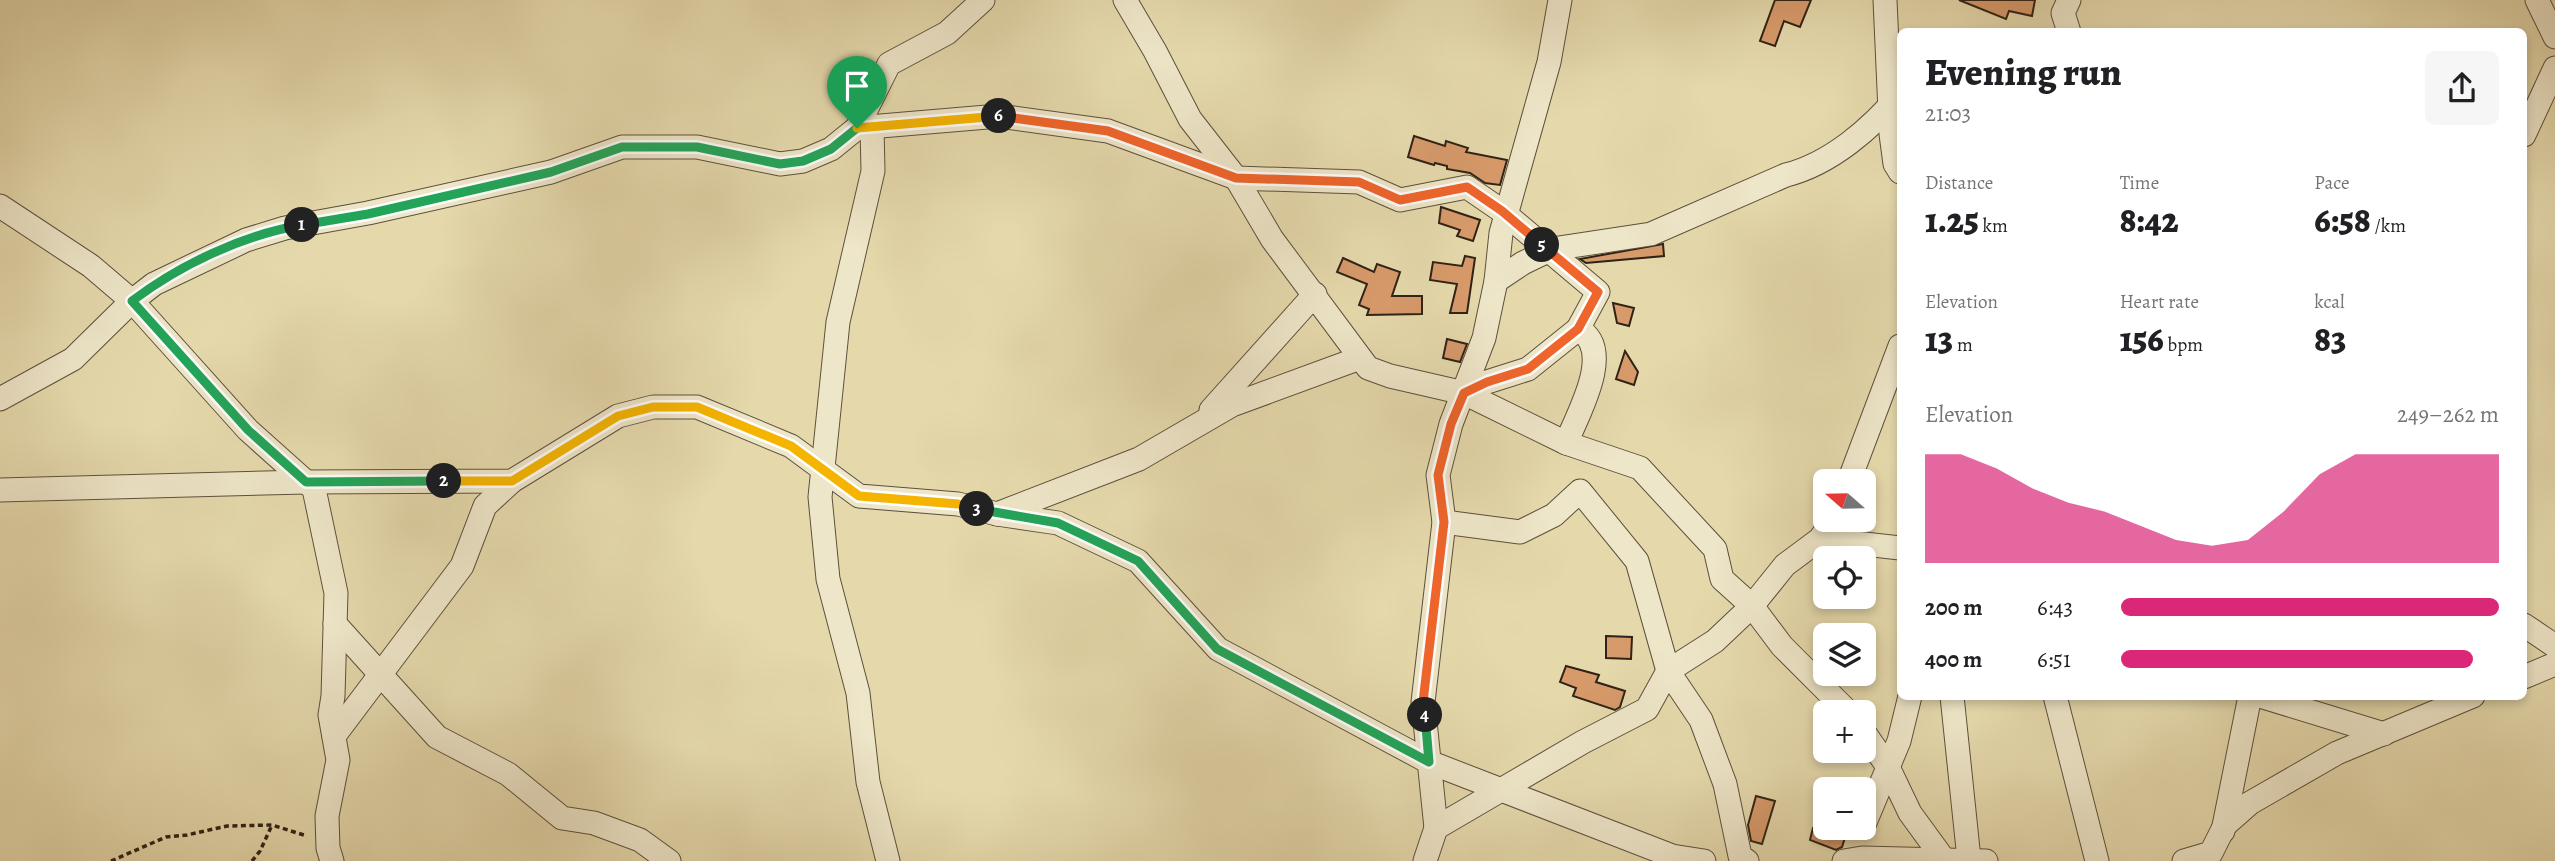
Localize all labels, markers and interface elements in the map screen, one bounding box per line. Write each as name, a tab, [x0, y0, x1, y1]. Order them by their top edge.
text: Evening run	[1925, 46, 2122, 98]
button: share	[2425, 51, 2499, 125]
pin	[827, 56, 887, 128]
icon: arrive	[838, 67, 876, 105]
text: 21:03	[1925, 98, 1971, 129]
pin: 6	[982, 99, 1016, 134]
text: 6	[994, 102, 1003, 128]
text: Distance	[1925, 170, 1993, 196]
text: Time	[2120, 170, 2159, 196]
text: Pace	[2314, 170, 2350, 196]
text: 1.25	[1925, 196, 1979, 244]
text: 8:42	[2120, 196, 2179, 244]
text: 6:58	[2314, 196, 2371, 244]
pin: 1	[284, 208, 320, 243]
text: 1	[298, 211, 305, 237]
text: km	[1979, 213, 2008, 239]
text: /km	[2371, 213, 2406, 239]
pin: 5	[1524, 228, 1560, 262]
text: 5	[1537, 231, 1546, 257]
text: Elevation	[1925, 289, 1998, 315]
text: Heart rate	[2120, 289, 2199, 315]
text: kcal	[2314, 289, 2345, 315]
text: 13	[1925, 315, 1953, 363]
text: 156	[2120, 315, 2164, 363]
text: 83	[2314, 315, 2346, 363]
text: m	[1953, 332, 1973, 358]
text: bpm	[2164, 332, 2203, 358]
text: Elevation	[1925, 399, 2013, 430]
text: 249–262 m	[2397, 399, 2499, 430]
pin: 2	[426, 463, 462, 498]
text: 2	[439, 467, 448, 493]
north arrow	[1813, 469, 1876, 532]
map controls	[1813, 469, 1876, 840]
pin: 3	[960, 491, 995, 526]
text: 3	[972, 495, 981, 521]
button: locate	[1813, 546, 1876, 609]
text: 200 m	[1925, 592, 1983, 623]
text: 6:43	[2037, 592, 2073, 623]
button: layers	[1813, 623, 1876, 686]
text: 400 m	[1925, 644, 1982, 675]
text: 6:51	[2037, 644, 2071, 675]
pin: 4	[1408, 698, 1442, 732]
button: +	[1813, 700, 1876, 763]
text: 4	[1420, 701, 1429, 727]
button: −	[1813, 777, 1876, 840]

